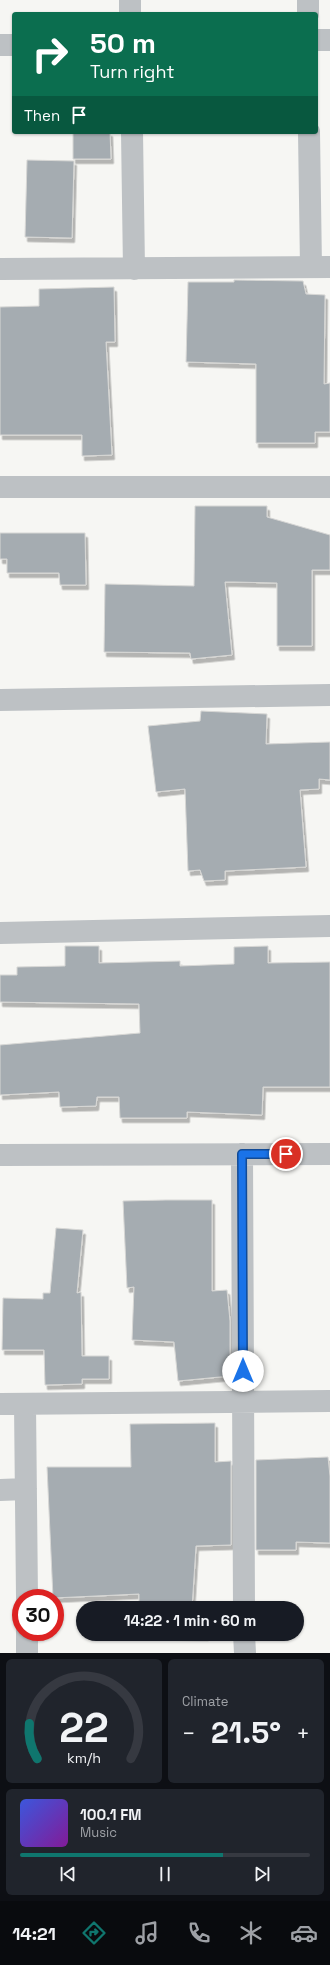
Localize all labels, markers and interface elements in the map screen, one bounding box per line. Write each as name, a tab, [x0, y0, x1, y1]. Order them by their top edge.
text: 50 m	[90, 25, 156, 61]
icon: right	[24, 28, 76, 80]
text: Turn right	[90, 60, 174, 83]
icon: arrive	[68, 104, 90, 126]
text: Then	[24, 106, 60, 125]
pin	[269, 1137, 303, 1171]
icon: arrive	[275, 1143, 297, 1165]
position arrow	[222, 1350, 264, 1392]
speed limit sign: 30	[12, 1589, 64, 1641]
text: 14:22 · 1 min · 60 m	[124, 1611, 256, 1630]
text: Climate	[182, 1693, 228, 1710]
text: 22	[59, 1701, 109, 1754]
text: 21.5°	[211, 1713, 281, 1752]
text: −	[182, 1719, 196, 1747]
text: +	[296, 1719, 310, 1747]
text: km/h	[67, 1749, 101, 1767]
text: 100.1 FM	[80, 1805, 142, 1824]
text: Music	[80, 1824, 117, 1841]
icon: previous	[57, 1863, 79, 1885]
icon: pause	[154, 1863, 176, 1885]
icon: next	[251, 1863, 273, 1885]
icon: directions	[80, 1919, 108, 1947]
icon: music	[133, 1919, 161, 1947]
icon: phone	[185, 1919, 213, 1947]
icon: climate	[237, 1919, 265, 1947]
icon: car	[290, 1919, 318, 1947]
text: 14:21	[12, 1922, 56, 1945]

